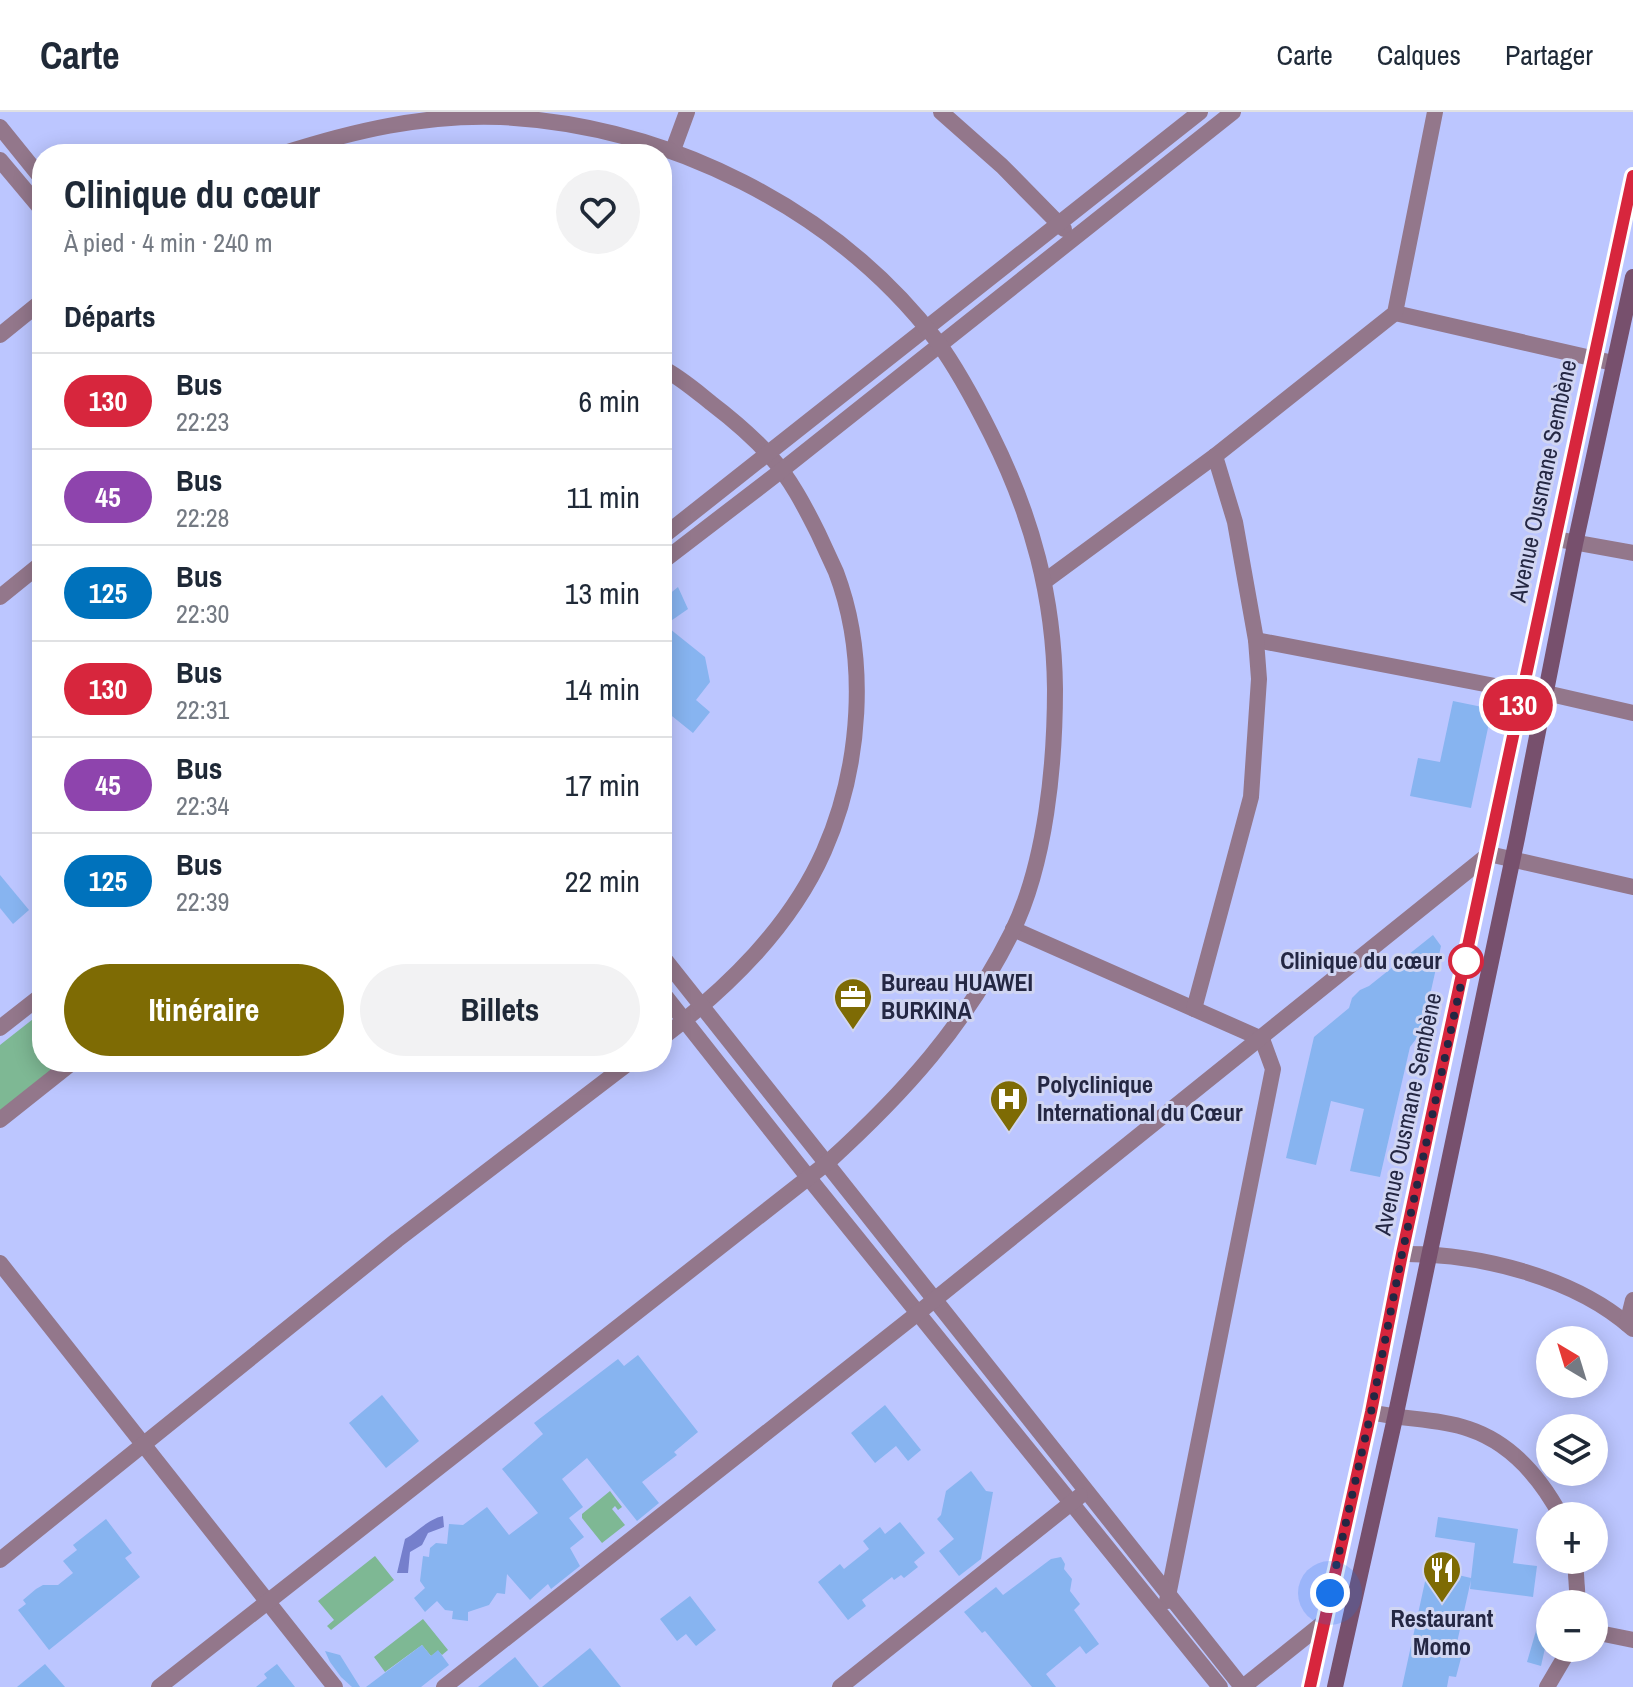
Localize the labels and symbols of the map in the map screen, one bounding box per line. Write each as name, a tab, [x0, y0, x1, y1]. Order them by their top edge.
street label: Avenue Ousmane Sembène	[1500, 357, 1583, 606]
line badge: 130	[1472, 679, 1564, 731]
place label: Clinique du cœur	[1280, 944, 1442, 976]
marker: Clinique du cœur	[1449, 944, 1483, 978]
place label: Bureau HUAWEI BURKINA	[881, 966, 1033, 1026]
office icon: Bureau HUAWEI BURKINA	[832, 976, 874, 1031]
street label: Avenue Ousmane Sembène	[1365, 990, 1448, 1239]
place label: Polyclinique International du Cœur	[1037, 1068, 1243, 1128]
hospital icon: Polyclinique International du Cœur	[988, 1078, 1030, 1133]
north arrow	[1536, 1326, 1608, 1398]
restaurant icon: Restaurant Momo	[1421, 1549, 1463, 1604]
your location	[1310, 1573, 1350, 1613]
place label: Restaurant Momo	[1391, 1602, 1494, 1662]

